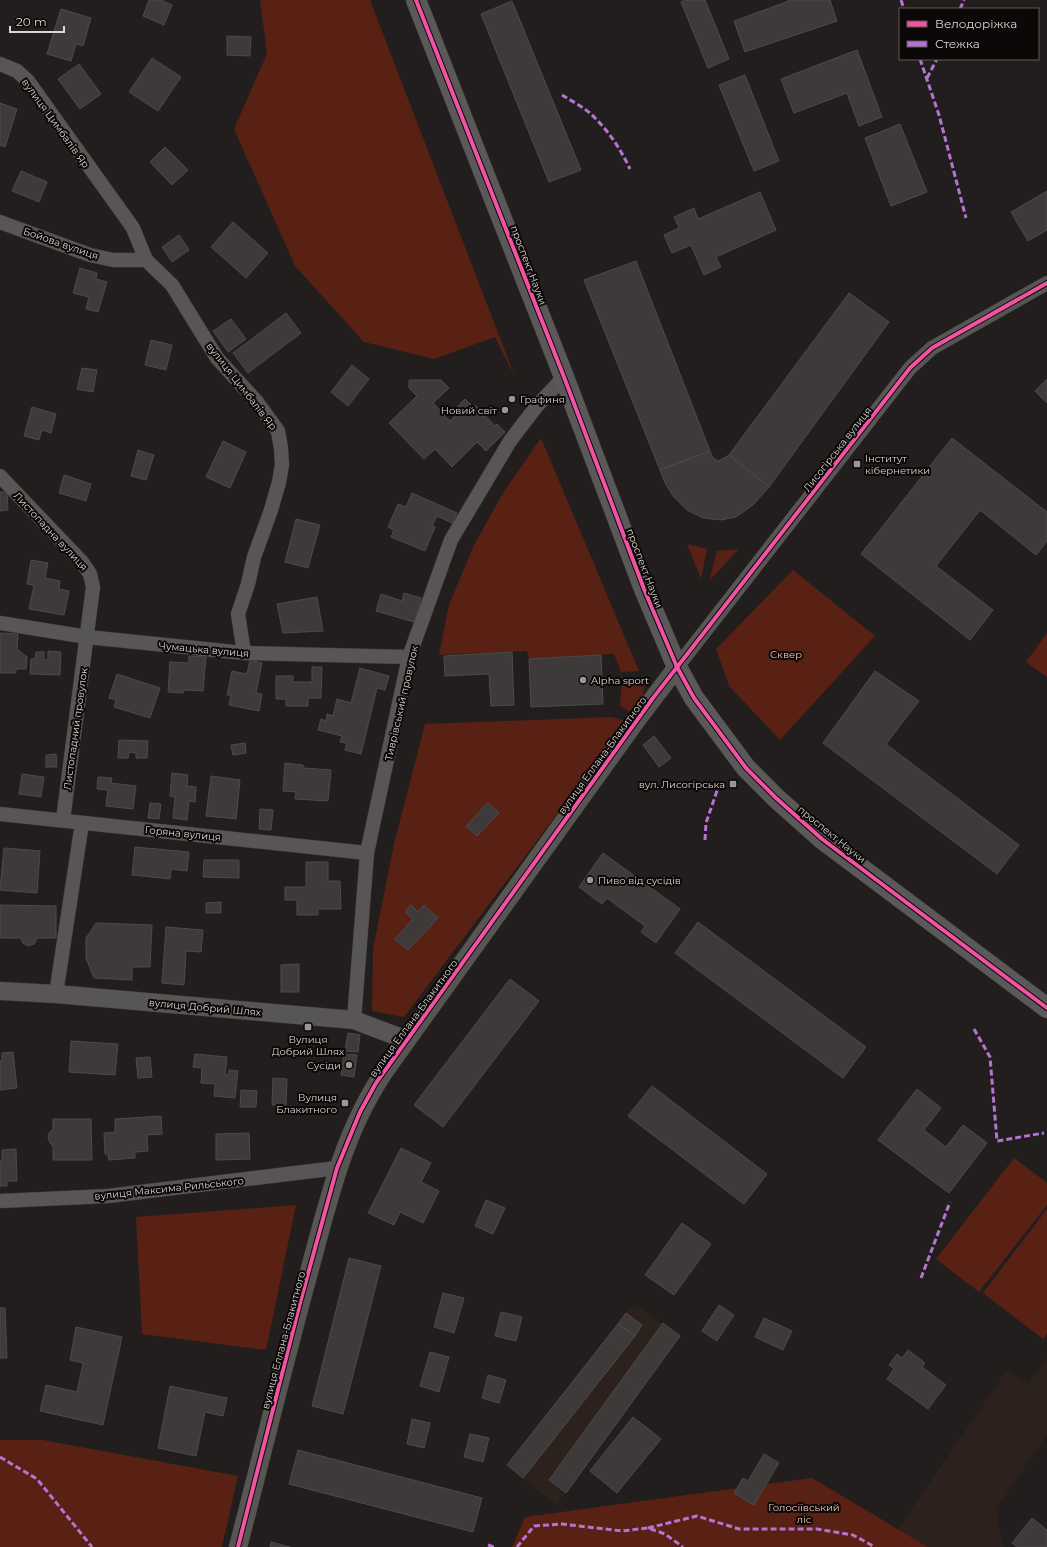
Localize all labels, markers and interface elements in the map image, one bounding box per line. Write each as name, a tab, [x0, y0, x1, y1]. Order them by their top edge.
scale bar	[10, 8, 64, 34]
legend	[899, 8, 1039, 60]
text: 20 m	[16, 14, 47, 29]
text: Велодоріжка	[935, 16, 1017, 31]
text: Стежка	[935, 36, 980, 51]
street label: вулиця Цимбалів Яр	[19, 76, 93, 171]
street label: Бойова вулиця	[21, 224, 100, 262]
street label: проспект Науки	[507, 224, 550, 307]
street label: вулиця Цимбалів Яр	[203, 340, 280, 433]
place label: Графиня	[520, 393, 565, 406]
marker: Графиня	[507, 394, 517, 404]
place label: Новий світ	[441, 404, 497, 417]
street label: Лисогірська вулиця	[800, 404, 875, 494]
marker: Новий світ	[500, 405, 510, 415]
place label: Інститут кібернетики	[865, 452, 930, 477]
marker: Інститут кібернетики	[852, 459, 862, 469]
street label: Листопадна вулиця	[11, 489, 90, 573]
street label: проспект Науки	[623, 527, 666, 610]
street label: Чумацька вулиця	[158, 639, 250, 660]
street label: Тиврівський провулок	[382, 644, 421, 762]
park label: Сквер	[770, 648, 802, 661]
street label: Листопадний провулок	[60, 667, 91, 791]
place label: Alpha sport	[591, 674, 649, 687]
marker: Alpha sport	[578, 675, 588, 685]
street label: вулиця Еллана-Блакитного	[555, 694, 649, 817]
place label: вул. Лисогірська	[639, 778, 725, 791]
marker: вул. Лисогірська	[728, 779, 738, 789]
street label: проспект Науки	[795, 803, 868, 866]
street label: Горяна вулиця	[144, 823, 222, 844]
place label: Пиво від сусідів	[598, 874, 681, 887]
marker: Пиво від сусідів	[585, 875, 595, 885]
street label: вулиця Еллана-Блакитного	[366, 957, 460, 1080]
street label: вулиця Добрий Шлях	[148, 996, 262, 1019]
marker: Вулиця Добрий Шлях	[303, 1022, 313, 1032]
place label: Вулиця Добрий Шлях	[272, 1033, 345, 1058]
place label: Сусіди	[307, 1059, 341, 1072]
marker: Сусіди	[344, 1060, 354, 1070]
place label: Вулиця Блакитного	[276, 1091, 337, 1116]
marker: Вулиця Блакитного	[340, 1098, 350, 1108]
street label: вулиця Максима Рильського	[94, 1174, 244, 1203]
street label: вулиця Еллана-Блакитного	[259, 1270, 308, 1411]
park label: Голосіївський ліс	[768, 1501, 840, 1526]

